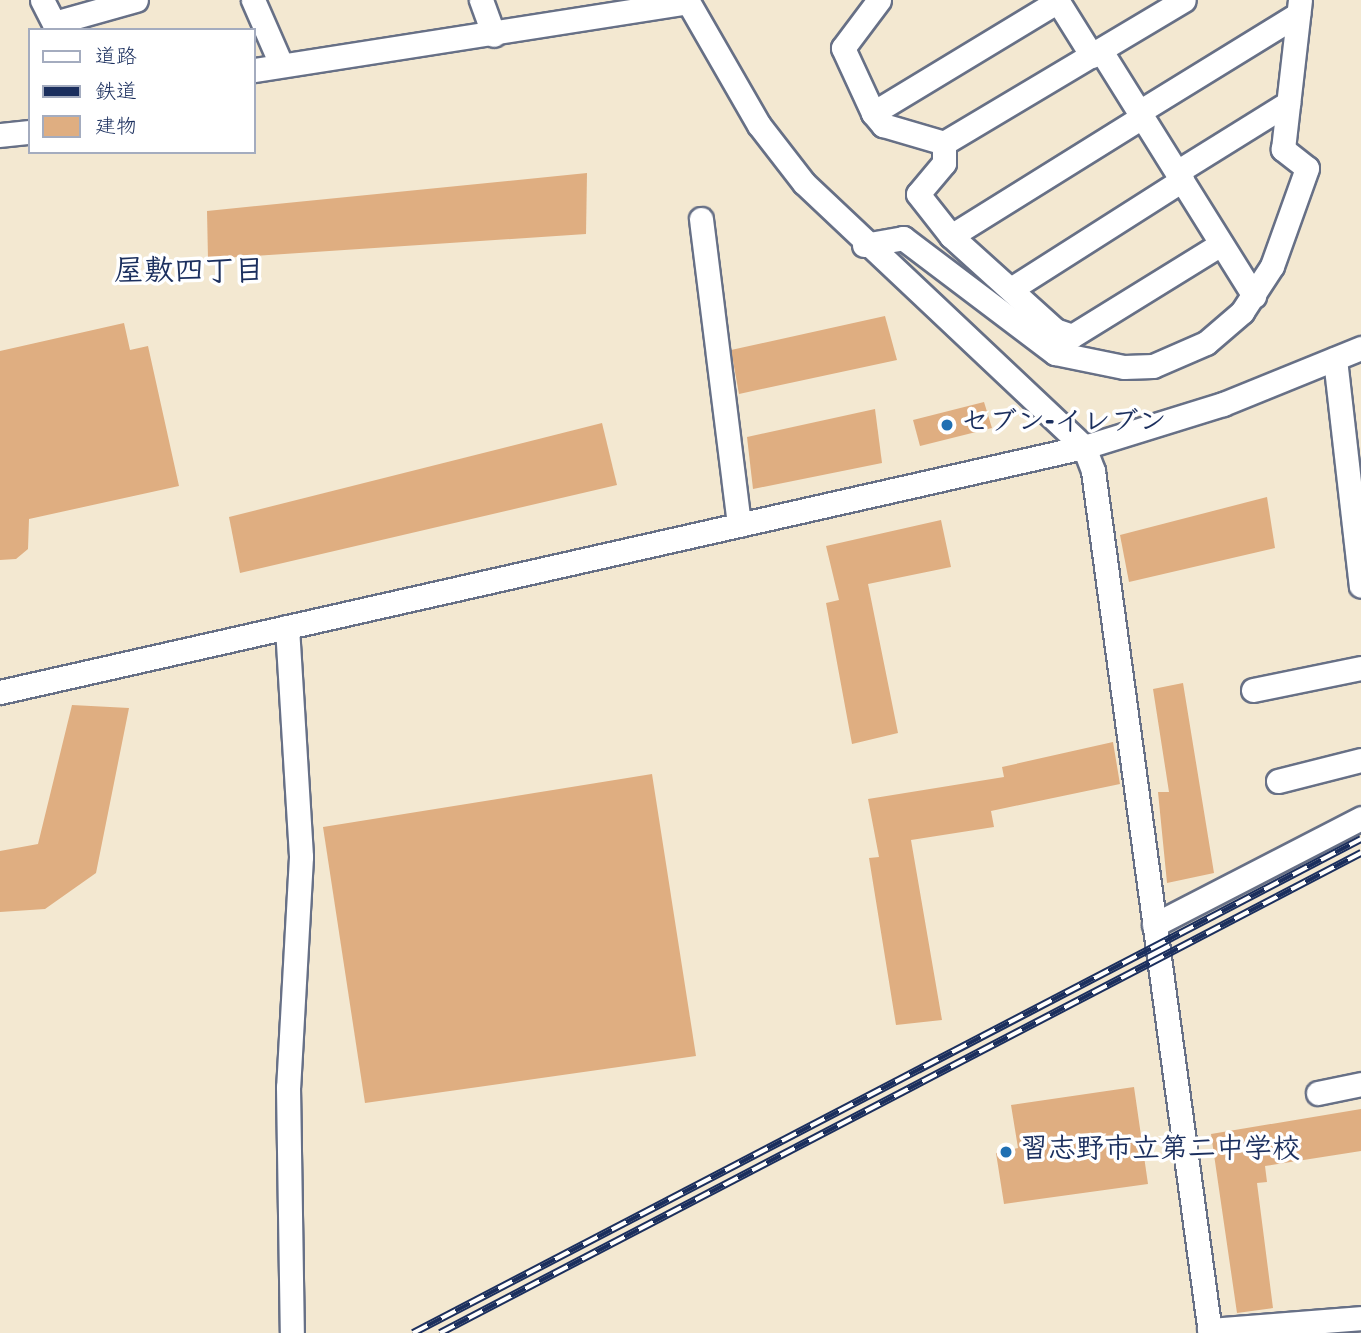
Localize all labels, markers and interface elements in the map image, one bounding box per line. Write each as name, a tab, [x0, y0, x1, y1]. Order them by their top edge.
legend	[28, 28, 256, 154]
text: 道路	[95, 44, 137, 74]
text: 鉄道	[95, 79, 137, 109]
text: 建物	[95, 114, 137, 144]
district label: 屋敷四丁目	[114, 257, 264, 293]
place label: セブン-イレブン	[961, 408, 1167, 442]
marker: セブン-イレブン	[939, 417, 955, 433]
place label: 習志野市立第二中学校	[1020, 1135, 1300, 1169]
marker: 習志野市立第二中学校	[998, 1144, 1014, 1160]

